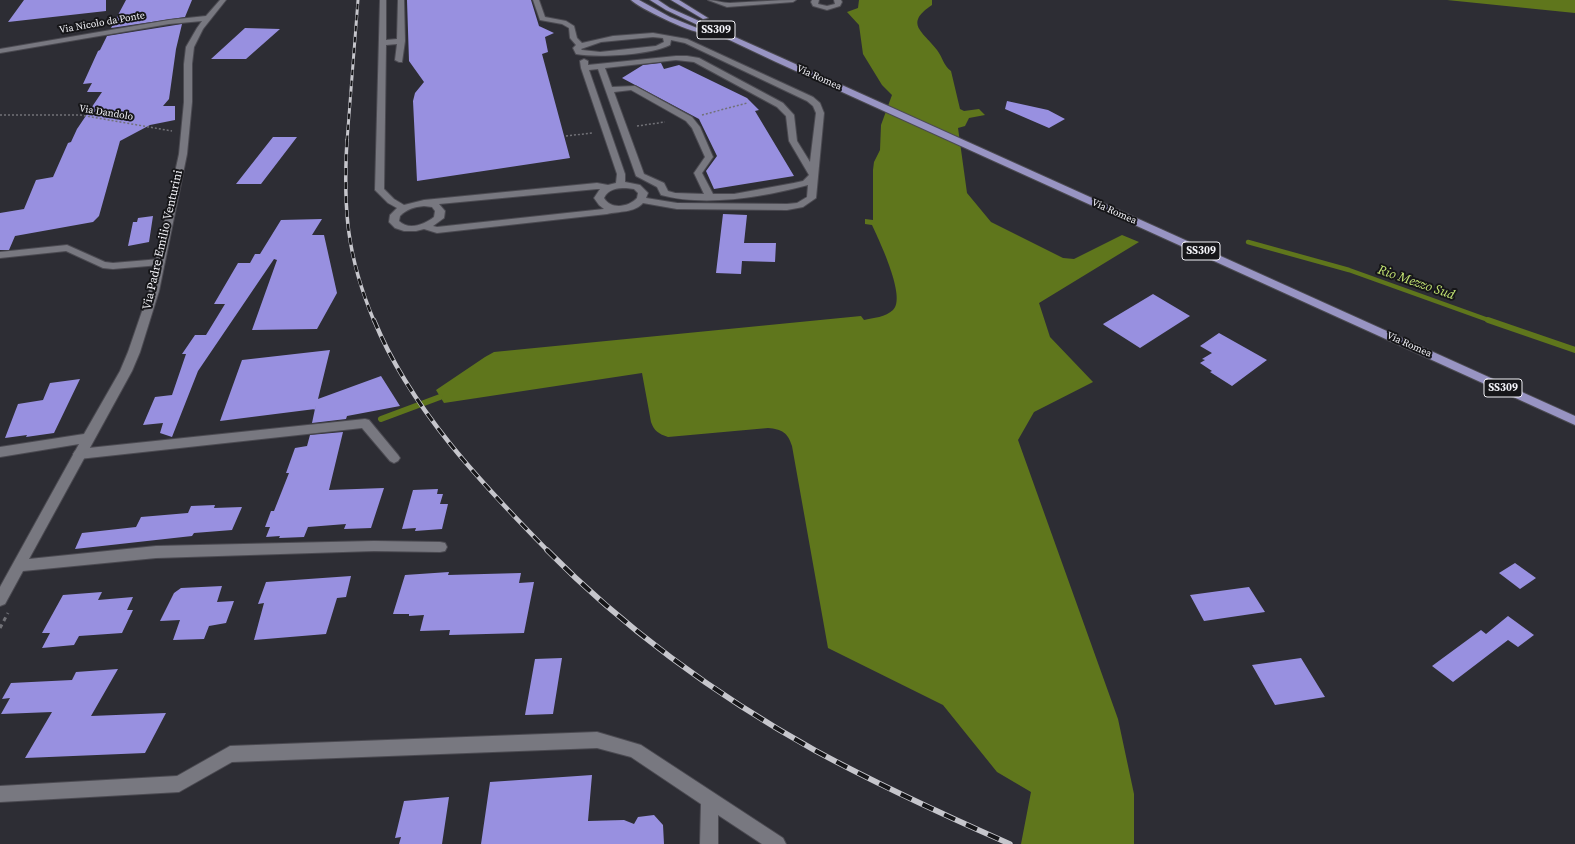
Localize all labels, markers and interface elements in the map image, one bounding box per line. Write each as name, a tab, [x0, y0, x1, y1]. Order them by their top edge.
street label: Via Nicolo da Ponte	[58, 10, 146, 36]
road number: SS309	[697, 21, 735, 39]
street label: Via Romea	[795, 63, 843, 93]
street label: Via Dandolo	[78, 103, 134, 123]
street label: Via Padre Emilio Venturini	[140, 169, 186, 311]
street label: Via Romea	[1090, 197, 1138, 227]
road number: SS309	[1182, 242, 1220, 260]
water label: Rio Mezzo Sud	[1375, 263, 1457, 303]
street label: Via Romea	[1385, 330, 1433, 360]
road number: SS309	[1484, 379, 1522, 397]

